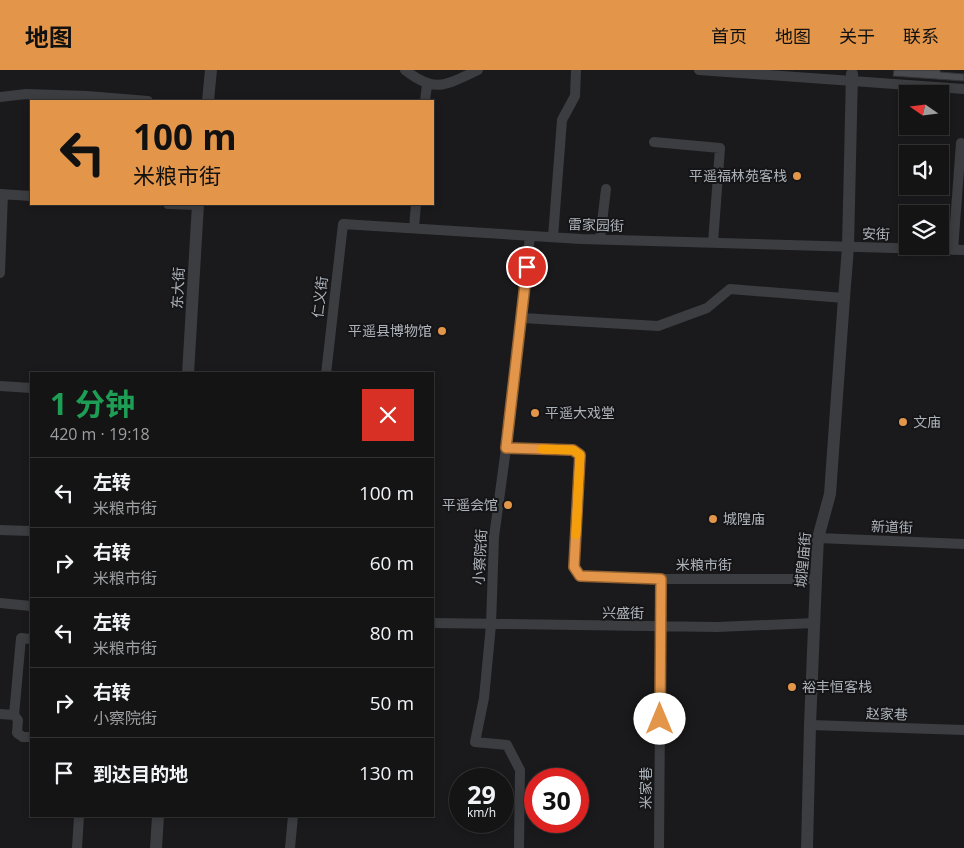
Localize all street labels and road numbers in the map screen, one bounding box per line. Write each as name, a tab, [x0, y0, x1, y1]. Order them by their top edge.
street label: 雷家园街	[568, 214, 624, 235]
street label: 安街	[862, 224, 890, 243]
street label: 东大街	[167, 267, 188, 309]
street label: 仁义街	[308, 275, 331, 319]
street label: 新道街	[871, 516, 913, 537]
street label: 小察院街	[469, 529, 490, 585]
street label: 城隍庙街	[791, 531, 814, 589]
street label: 米粮市街	[676, 555, 732, 574]
street label: 兴盛街	[602, 603, 644, 622]
street label: 赵家巷	[865, 703, 908, 724]
street label: 米家巷	[636, 767, 655, 809]

